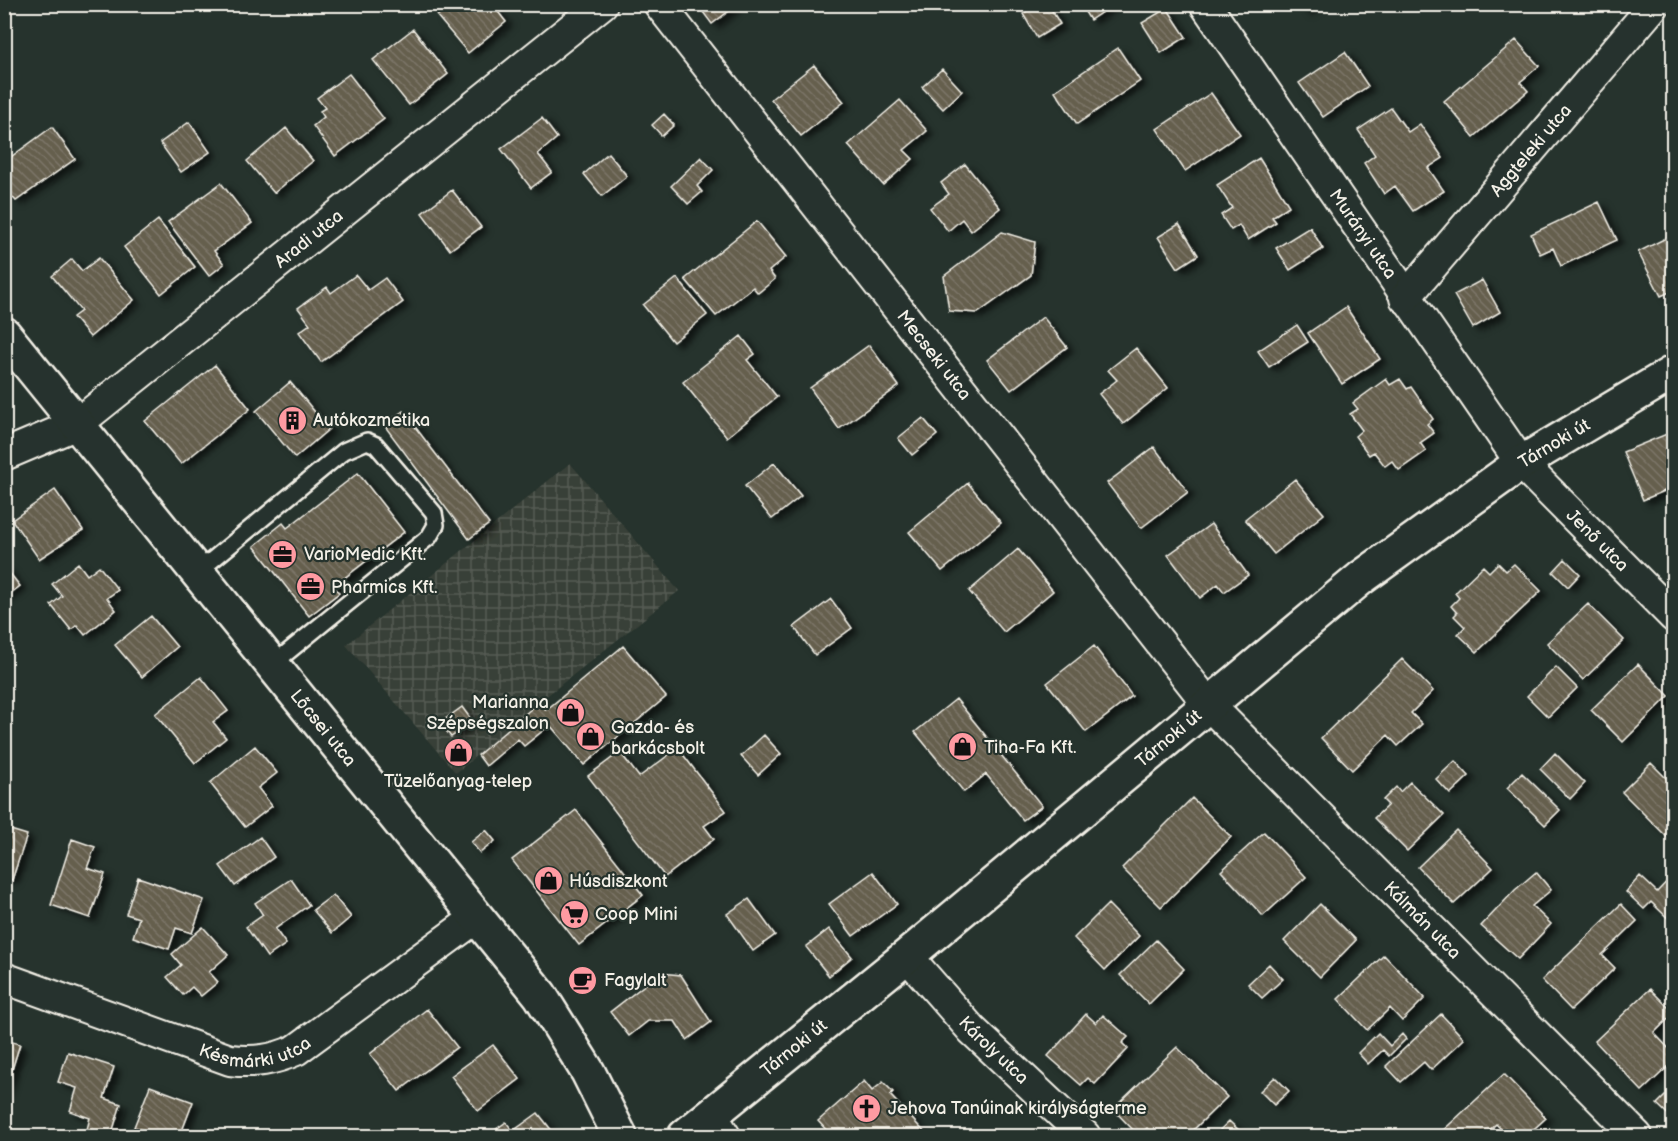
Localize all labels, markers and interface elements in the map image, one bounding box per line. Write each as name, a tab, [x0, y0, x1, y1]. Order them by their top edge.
street label: Aggteleki utca	[1486, 100, 1576, 201]
street label: Murányi utca	[1325, 185, 1401, 283]
street label: Aradi utca	[270, 205, 347, 272]
street label: Mecseki utca	[893, 306, 976, 404]
building icon: Autókozmetika	[276, 404, 308, 436]
place label: Autókozmetika	[313, 410, 430, 431]
street label: Tárnoki út	[1515, 414, 1594, 473]
street label: Jenő utca	[1562, 505, 1633, 576]
office icon: VarioMedic Kft.	[267, 538, 299, 570]
place label: VarioMedic Kft.	[304, 544, 426, 565]
office icon: Pharmics Kft.	[294, 571, 326, 603]
place label: Pharmics Kft.	[331, 577, 438, 598]
street label: Lőcsei utca	[286, 685, 361, 770]
place label: Marianna Szépségszalon	[427, 692, 549, 734]
shop icon: Marianna Szépségszalon	[554, 696, 586, 728]
street label: Tárnoki út	[1131, 705, 1206, 772]
place label: Gazda- és barkácsbolt	[611, 717, 705, 759]
shop icon: Gazda- és barkácsbolt	[574, 721, 606, 753]
shop icon: Tiha-Fa Kft.	[947, 731, 979, 763]
shop icon: Tüzelőanyag-telep	[442, 736, 474, 768]
place label: Tiha-Fa Kft.	[984, 737, 1076, 758]
place label: Tüzelőanyag-telep	[384, 771, 532, 792]
shop icon: Húsdiszkont	[532, 865, 564, 897]
place label: Húsdiszkont	[569, 871, 668, 892]
street label: Kálmán utca	[1380, 877, 1465, 963]
supermarket icon: Coop Mini	[558, 898, 590, 930]
place label: Coop Mini	[595, 904, 678, 925]
cafe icon: Fagylalt	[567, 964, 599, 996]
place label: Fagylalt	[604, 970, 667, 991]
street label: Károly utca	[954, 1012, 1033, 1088]
street label: Tárnoki út	[756, 1014, 832, 1081]
street label: Késmárki utca	[196, 1032, 315, 1072]
church icon: Jehova Tanúinak királyságterme	[851, 1092, 883, 1124]
place label: Jehova Tanúinak királyságterme	[888, 1098, 1147, 1119]

